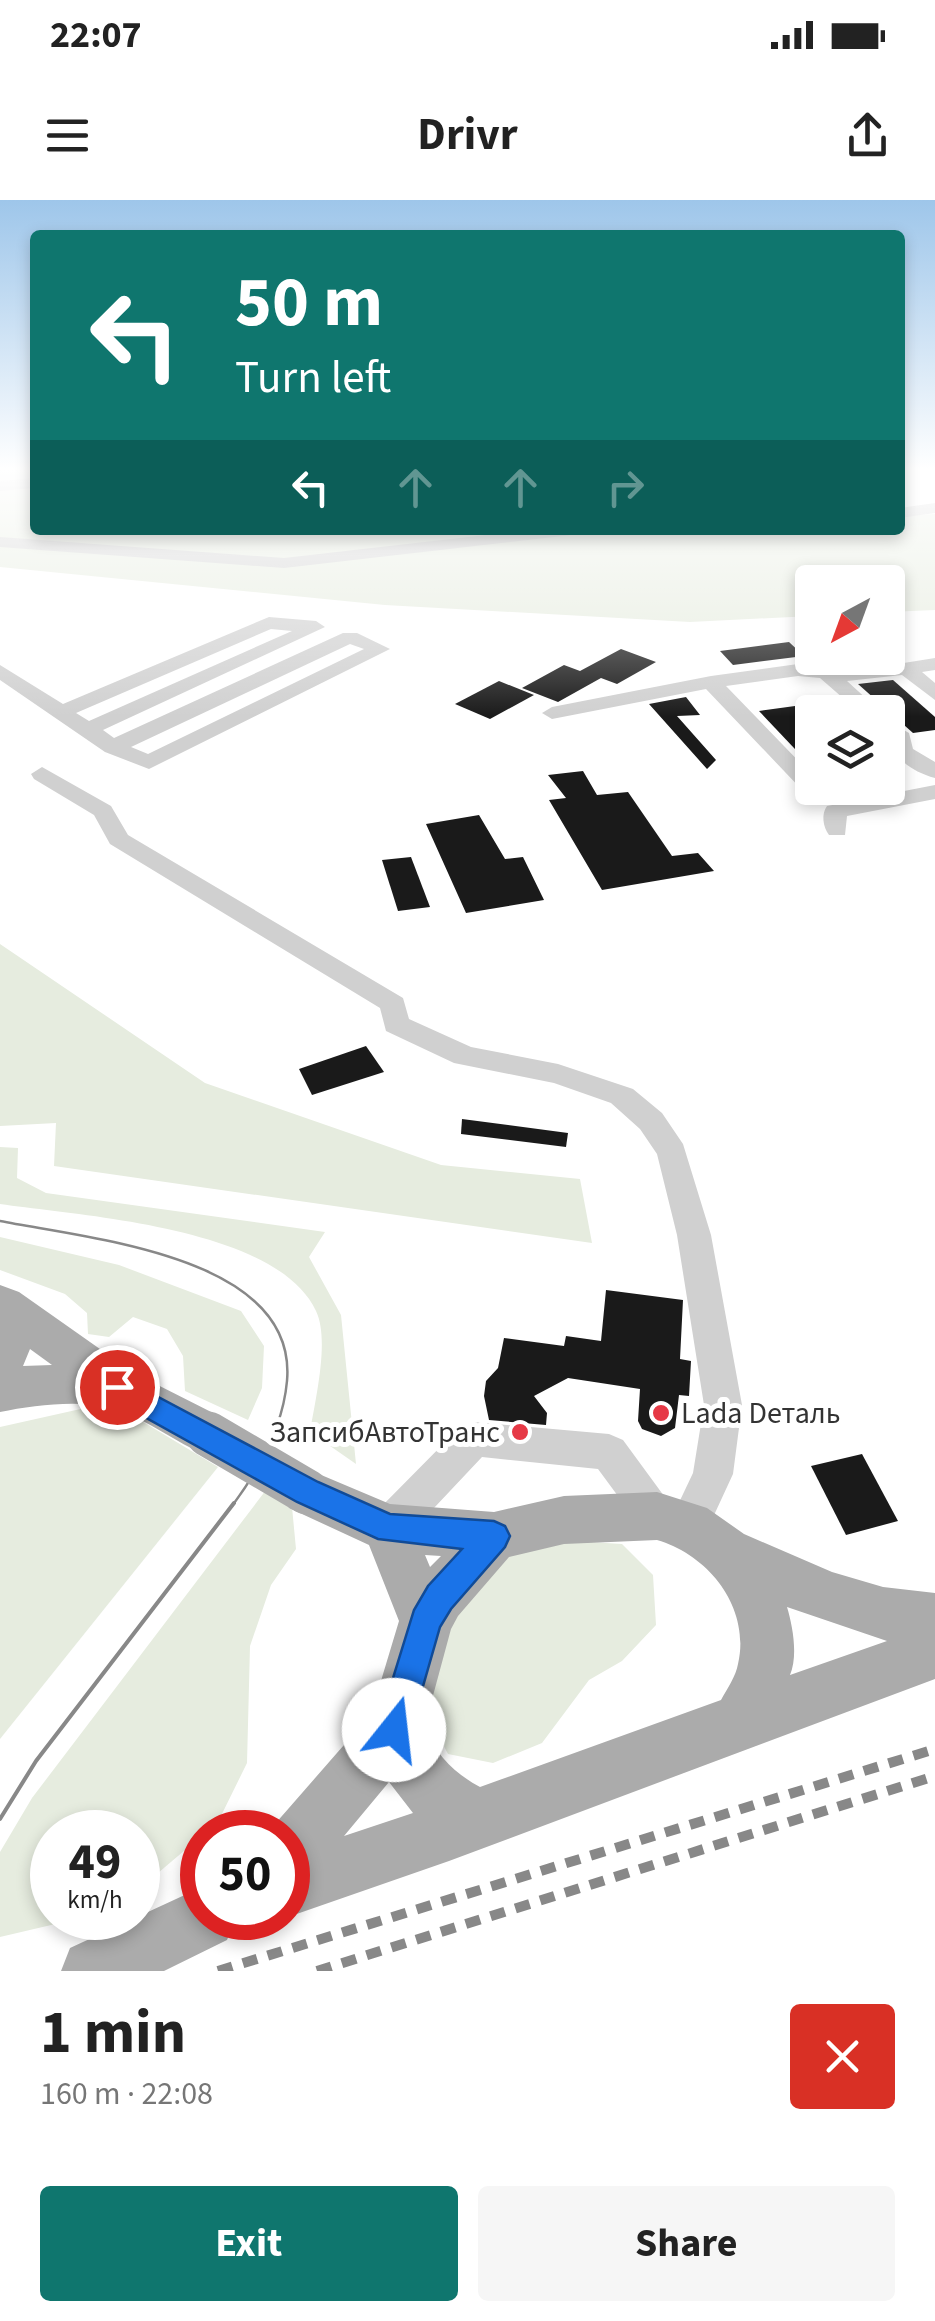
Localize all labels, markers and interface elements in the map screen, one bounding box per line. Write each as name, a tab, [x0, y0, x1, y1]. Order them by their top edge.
text: 22:07	[50, 8, 142, 62]
text: Drivr	[417, 103, 518, 167]
icon: menu	[40, 108, 95, 163]
icon: share	[840, 108, 895, 163]
text: 50 m	[235, 253, 383, 353]
icon: left	[70, 270, 200, 400]
text: Turn left	[235, 346, 391, 410]
icon: left	[283, 460, 338, 515]
icon: ahead	[388, 460, 443, 515]
icon: ahead	[493, 460, 548, 515]
icon: right	[598, 460, 653, 515]
north arrow	[795, 565, 905, 675]
map controls	[795, 565, 905, 805]
button: layers	[795, 695, 905, 805]
pin	[75, 1345, 160, 1430]
icon: arrive	[90, 1360, 145, 1415]
place label: Lada Dеталь	[681, 1392, 840, 1435]
marker: Lada Dеталь	[650, 1402, 672, 1424]
place label: ЗапсибАвтоТранс	[269, 1411, 500, 1454]
marker: ЗапсибАвтоТранс	[509, 1421, 531, 1443]
position arrow	[342, 1678, 446, 1782]
speed limit sign: 50	[180, 1810, 310, 1940]
text: 49	[69, 1827, 121, 1898]
text: km/h	[67, 1882, 123, 1918]
text: 1 min	[40, 1991, 186, 2076]
button: close	[790, 2004, 895, 2109]
text: 160 m · 22:08	[40, 2071, 213, 2117]
button: Exit	[40, 2186, 458, 2301]
button: Share	[478, 2186, 895, 2301]

